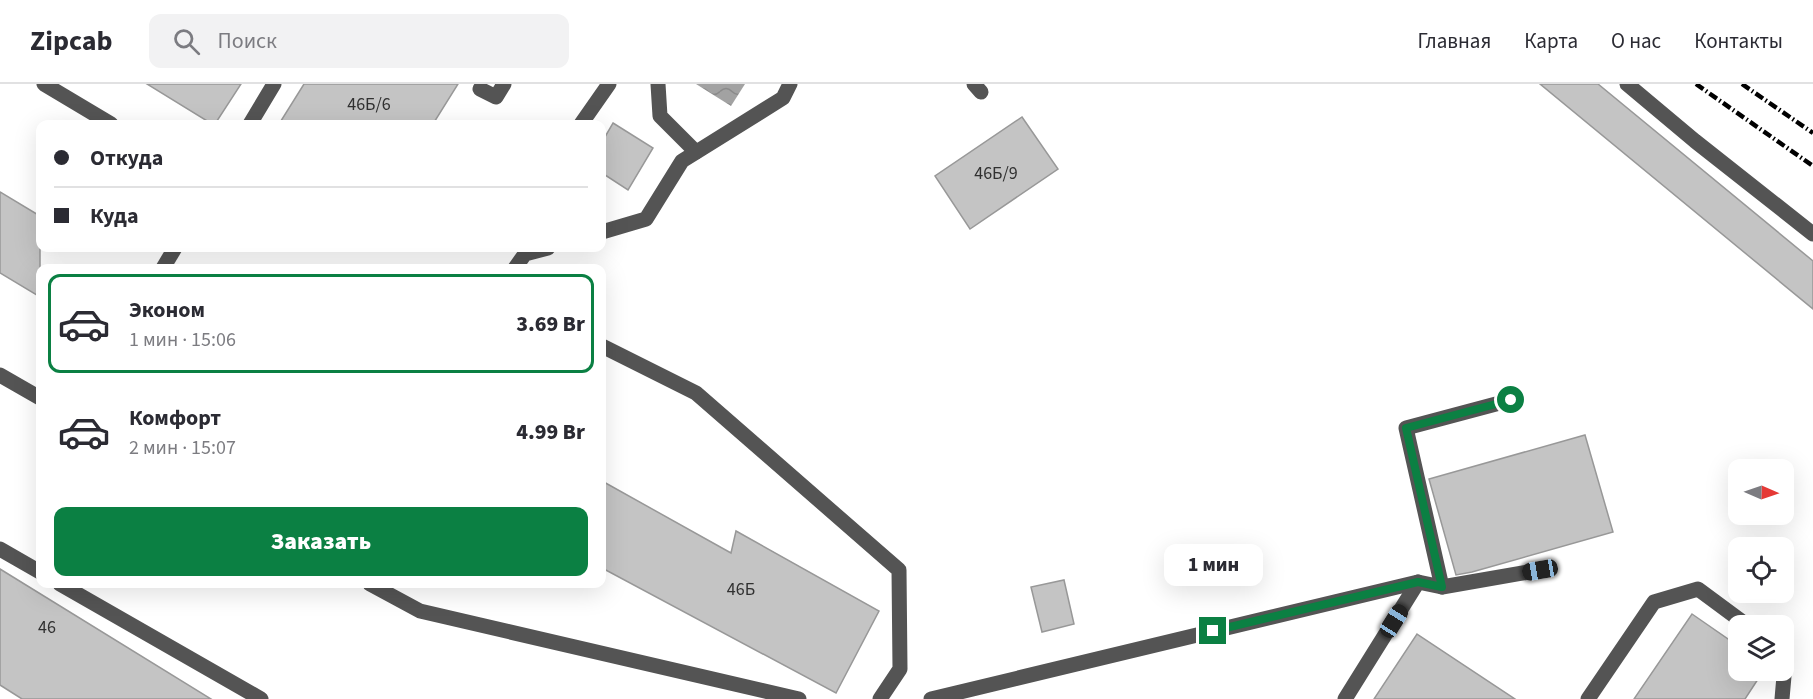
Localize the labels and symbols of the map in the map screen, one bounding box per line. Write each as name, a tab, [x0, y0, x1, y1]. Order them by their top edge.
house number: 46Б/6	[347, 92, 391, 117]
house number: 46Б/9	[974, 161, 1018, 186]
route start	[1497, 386, 1524, 413]
north arrow	[1728, 459, 1794, 525]
callout: 1 мин	[1164, 544, 1262, 586]
car	[1521, 558, 1559, 582]
house number: 46Б	[727, 577, 755, 602]
car	[1377, 601, 1411, 641]
house number: 46	[38, 615, 56, 640]
route end	[1199, 617, 1226, 644]

